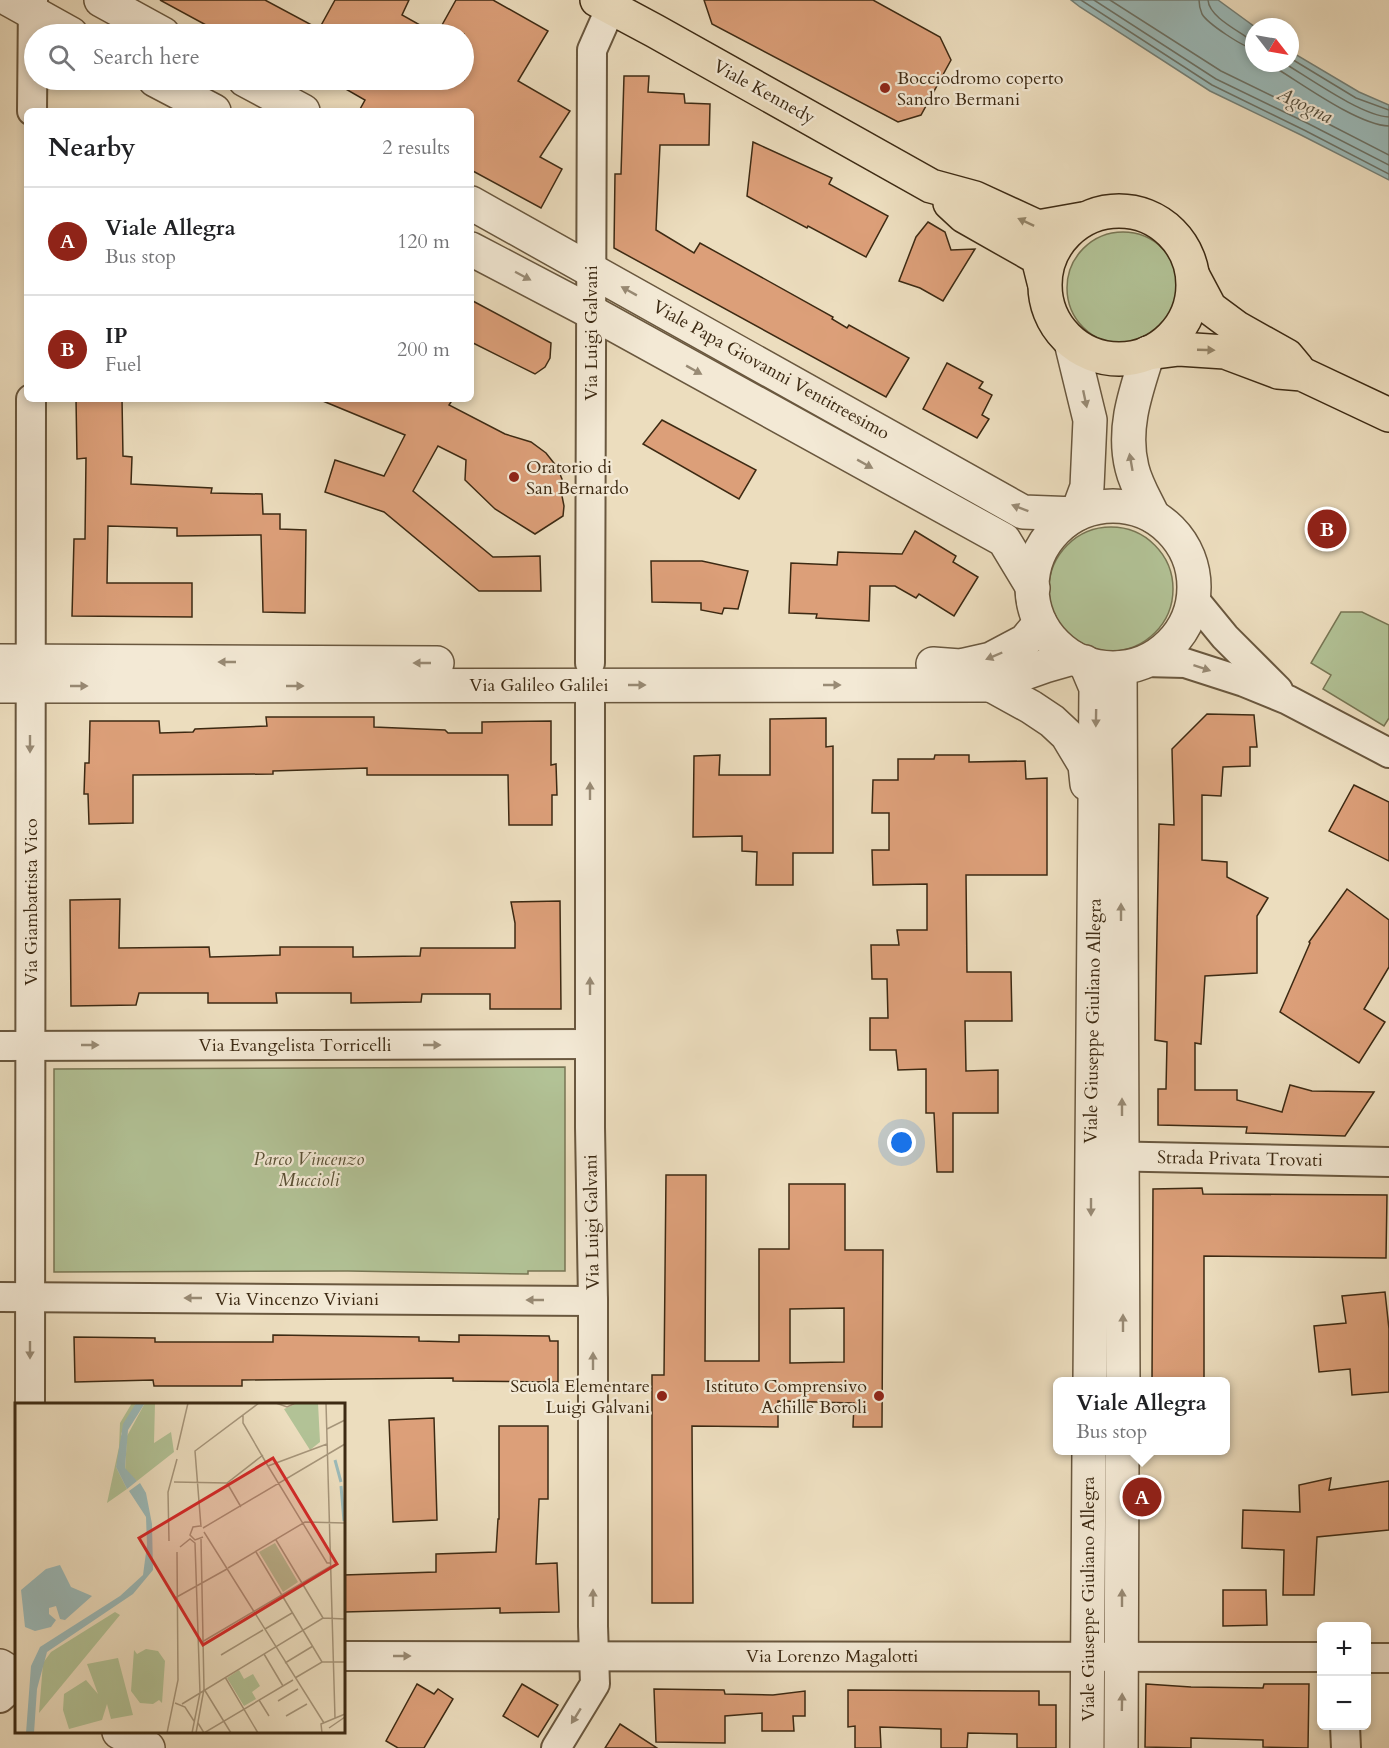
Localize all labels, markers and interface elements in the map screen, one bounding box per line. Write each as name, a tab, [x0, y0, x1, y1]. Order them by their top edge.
north arrow	[1245, 18, 1299, 72]
search box	[24, 24, 474, 90]
icon: search	[45, 41, 78, 74]
text: Search here	[93, 42, 200, 72]
street label: Viale Kennedy	[709, 54, 820, 131]
place label: Bocciodromo coperto Sandro Bermani	[897, 66, 1064, 112]
water label: Agogna	[1272, 80, 1337, 130]
marker: Bocciodromo coperto Sandro Bermani	[878, 81, 892, 95]
text: Nearby	[48, 130, 136, 165]
text: 2 results	[382, 134, 450, 161]
text: Viale Allegra	[105, 213, 236, 243]
one-way arrow	[1018, 217, 1035, 226]
text: A	[60, 228, 75, 255]
text: 120 m	[397, 228, 450, 255]
text: Bus stop	[105, 243, 176, 270]
street label: Via Luigi Galvani	[579, 265, 604, 401]
one-way arrow	[514, 271, 531, 281]
one-way arrow	[621, 286, 638, 296]
street label: Viale Papa Giovanni Ventitreesimo	[648, 294, 894, 446]
text: IP	[105, 321, 127, 351]
text: B	[60, 336, 75, 363]
text: 200 m	[397, 336, 450, 363]
one-way arrow	[1197, 345, 1216, 355]
text: Fuel	[105, 351, 142, 378]
one-way arrow	[686, 365, 703, 375]
one-way arrow	[1081, 390, 1091, 408]
one-way arrow	[1126, 452, 1135, 471]
place label: Oratorio di San Bernardo	[526, 455, 629, 501]
one-way arrow	[856, 459, 873, 469]
marker: Oratorio di San Bernardo	[507, 470, 521, 484]
one-way arrow	[1010, 503, 1028, 513]
pin: B	[1308, 506, 1346, 552]
one-way arrow	[984, 651, 1002, 661]
one-way arrow	[218, 657, 237, 667]
one-way arrow	[413, 658, 432, 667]
one-way arrow	[1193, 663, 1211, 673]
street label: Via Galileo Galilei	[469, 673, 609, 698]
one-way arrow	[628, 680, 647, 690]
one-way arrow	[823, 680, 842, 690]
one-way arrow	[70, 681, 89, 691]
one-way arrow	[286, 681, 305, 691]
one-way arrow	[1091, 709, 1100, 728]
one-way arrow	[25, 735, 35, 754]
one-way arrow	[585, 781, 595, 800]
street label: Via Giambattista Vico	[19, 818, 44, 986]
street label: Viale Giuseppe Giuliano Allegra	[1078, 898, 1108, 1144]
one-way arrow	[1116, 903, 1126, 922]
one-way arrow	[585, 976, 595, 995]
street label: Via Evangelista Torricelli	[198, 1033, 392, 1058]
one-way arrow	[80, 1040, 99, 1050]
one-way arrow	[422, 1040, 441, 1050]
one-way arrow	[1118, 1098, 1127, 1117]
your location	[887, 1128, 916, 1157]
street label: Strada Privata Trovati	[1157, 1145, 1323, 1173]
park label: Parco Vincenzo Muccioli	[254, 1147, 364, 1193]
street label: Via Luigi Galvani	[578, 1154, 606, 1290]
one-way arrow	[1086, 1198, 1096, 1217]
street label: Via Vincenzo Viviani	[215, 1287, 379, 1312]
one-way arrow	[183, 1293, 202, 1303]
one-way arrow	[525, 1295, 544, 1305]
one-way arrow	[1118, 1314, 1128, 1333]
one-way arrow	[25, 1341, 35, 1360]
one-way arrow	[588, 1352, 598, 1371]
place label: Scuola Elementare Luigi Galvani	[510, 1374, 650, 1420]
place label: Istituto Comprensivo Achille Boroli	[705, 1374, 867, 1420]
popup	[1053, 1377, 1230, 1455]
text: Viale Allegra	[1076, 1388, 1207, 1418]
marker: Scuola Elementare Luigi Galvani	[655, 1389, 669, 1403]
marker: Istituto Comprensivo Achille Boroli	[872, 1389, 886, 1403]
inset map	[15, 1403, 345, 1733]
text: Bus stop	[1076, 1418, 1147, 1445]
pin: A	[1122, 1474, 1162, 1520]
street label: Viale Giuseppe Giuliano Allegra	[1076, 1476, 1101, 1722]
one-way arrow	[588, 1589, 598, 1608]
one-way arrow	[1117, 1589, 1127, 1608]
map controls	[1317, 1622, 1371, 1730]
button: +	[1317, 1622, 1371, 1676]
street label: Via Lorenzo Magalotti	[746, 1644, 918, 1669]
one-way arrow	[392, 1651, 411, 1661]
button: −	[1317, 1676, 1371, 1730]
one-way arrow	[1117, 1693, 1127, 1712]
one-way arrow	[570, 1708, 581, 1724]

